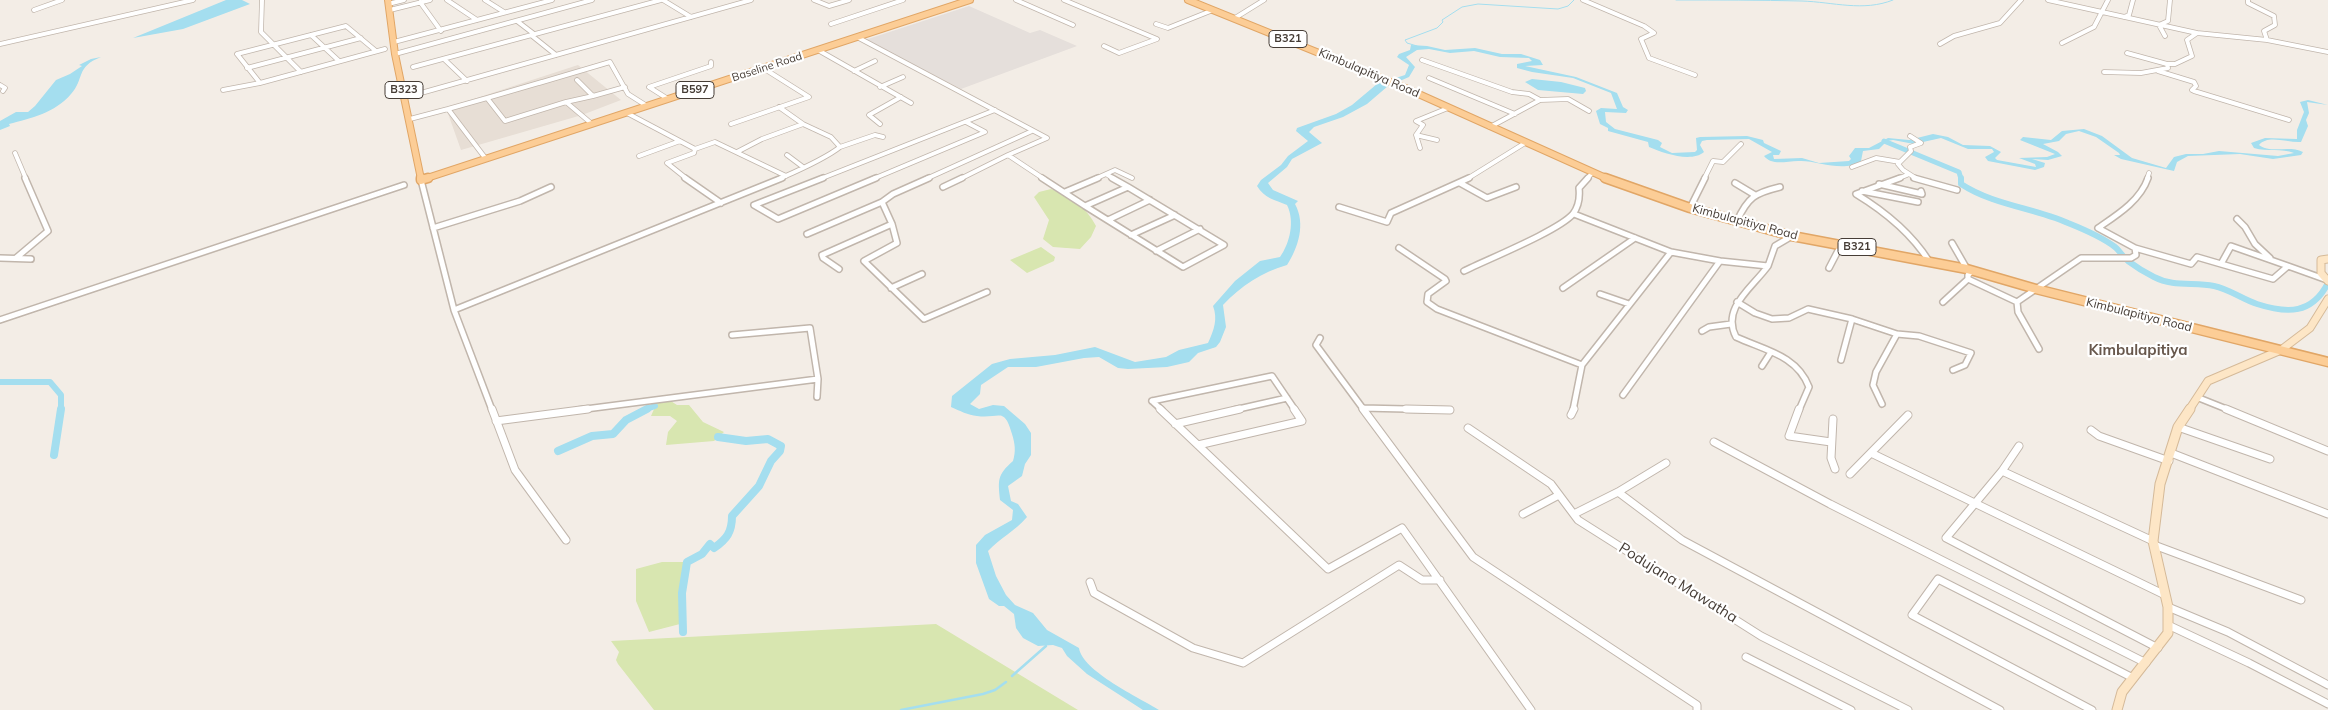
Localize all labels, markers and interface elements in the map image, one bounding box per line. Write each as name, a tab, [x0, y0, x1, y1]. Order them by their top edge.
road number: B321	[1269, 30, 1307, 48]
street label: Kimbulapitiya Road	[1316, 45, 1422, 101]
street label: Baseline Road	[730, 49, 804, 85]
road number: B323	[385, 82, 423, 98]
road number: B597	[676, 82, 714, 98]
street label: Kimbulapitiya Road	[1691, 201, 1799, 243]
road number: B321	[1838, 238, 1876, 256]
street label: Kimbulapitiya Road	[2085, 295, 2193, 335]
district label: Kimbulapitiya	[2089, 341, 2187, 359]
street label: Podujana Mawatha	[1615, 539, 1741, 627]

